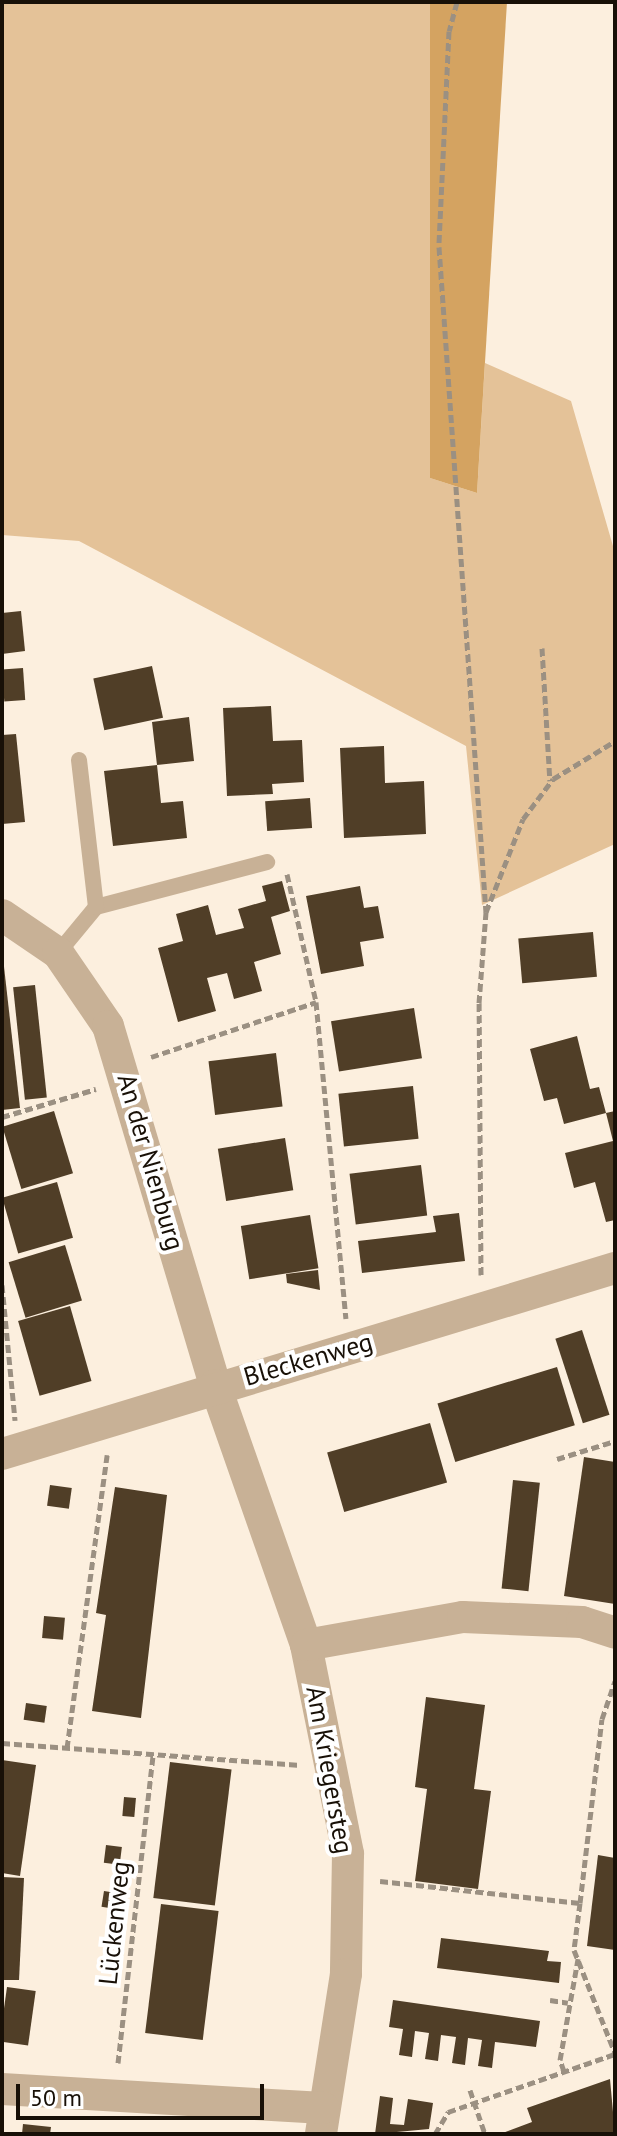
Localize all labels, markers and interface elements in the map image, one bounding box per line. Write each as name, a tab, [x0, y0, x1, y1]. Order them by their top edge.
street label: An der Nienburg	[111, 1070, 191, 1254]
street label: Bleckenweg	[240, 1326, 376, 1392]
street label: Am Kriegersteg	[300, 1684, 360, 1856]
street label: Lückenweg	[92, 1859, 136, 1987]
scale bar	[20, 2068, 268, 2118]
text: 50 m	[30, 2082, 82, 2113]

